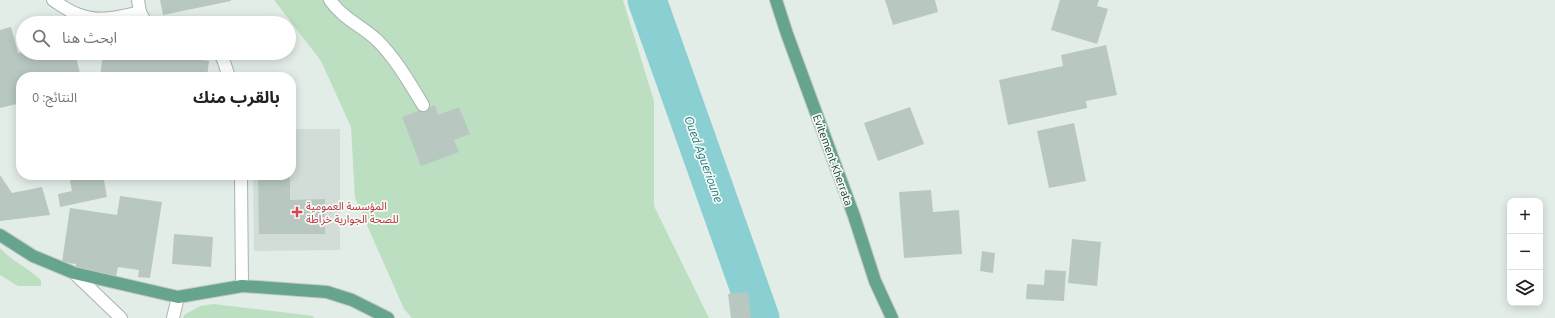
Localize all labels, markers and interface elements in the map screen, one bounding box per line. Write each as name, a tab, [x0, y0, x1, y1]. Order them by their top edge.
search box	[16, 16, 296, 60]
icon: search	[30, 27, 52, 49]
text: ابحث هنا	[62, 29, 117, 46]
text: بالقرب منك	[193, 87, 280, 106]
text: النتائج: 0	[32, 90, 77, 104]
street label: Evitement Kherrata	[811, 113, 855, 207]
water label: Oued Aguerioune	[682, 114, 726, 204]
map controls	[1507, 198, 1543, 306]
button: +	[1507, 198, 1543, 234]
place label: المؤسسة العمومية للصحة الجوارية خراطة	[306, 200, 399, 226]
marker: المؤسسة العمومية للصحة الجوارية خراطة	[291, 206, 303, 218]
button: −	[1507, 234, 1543, 270]
button: layers	[1507, 270, 1543, 306]

